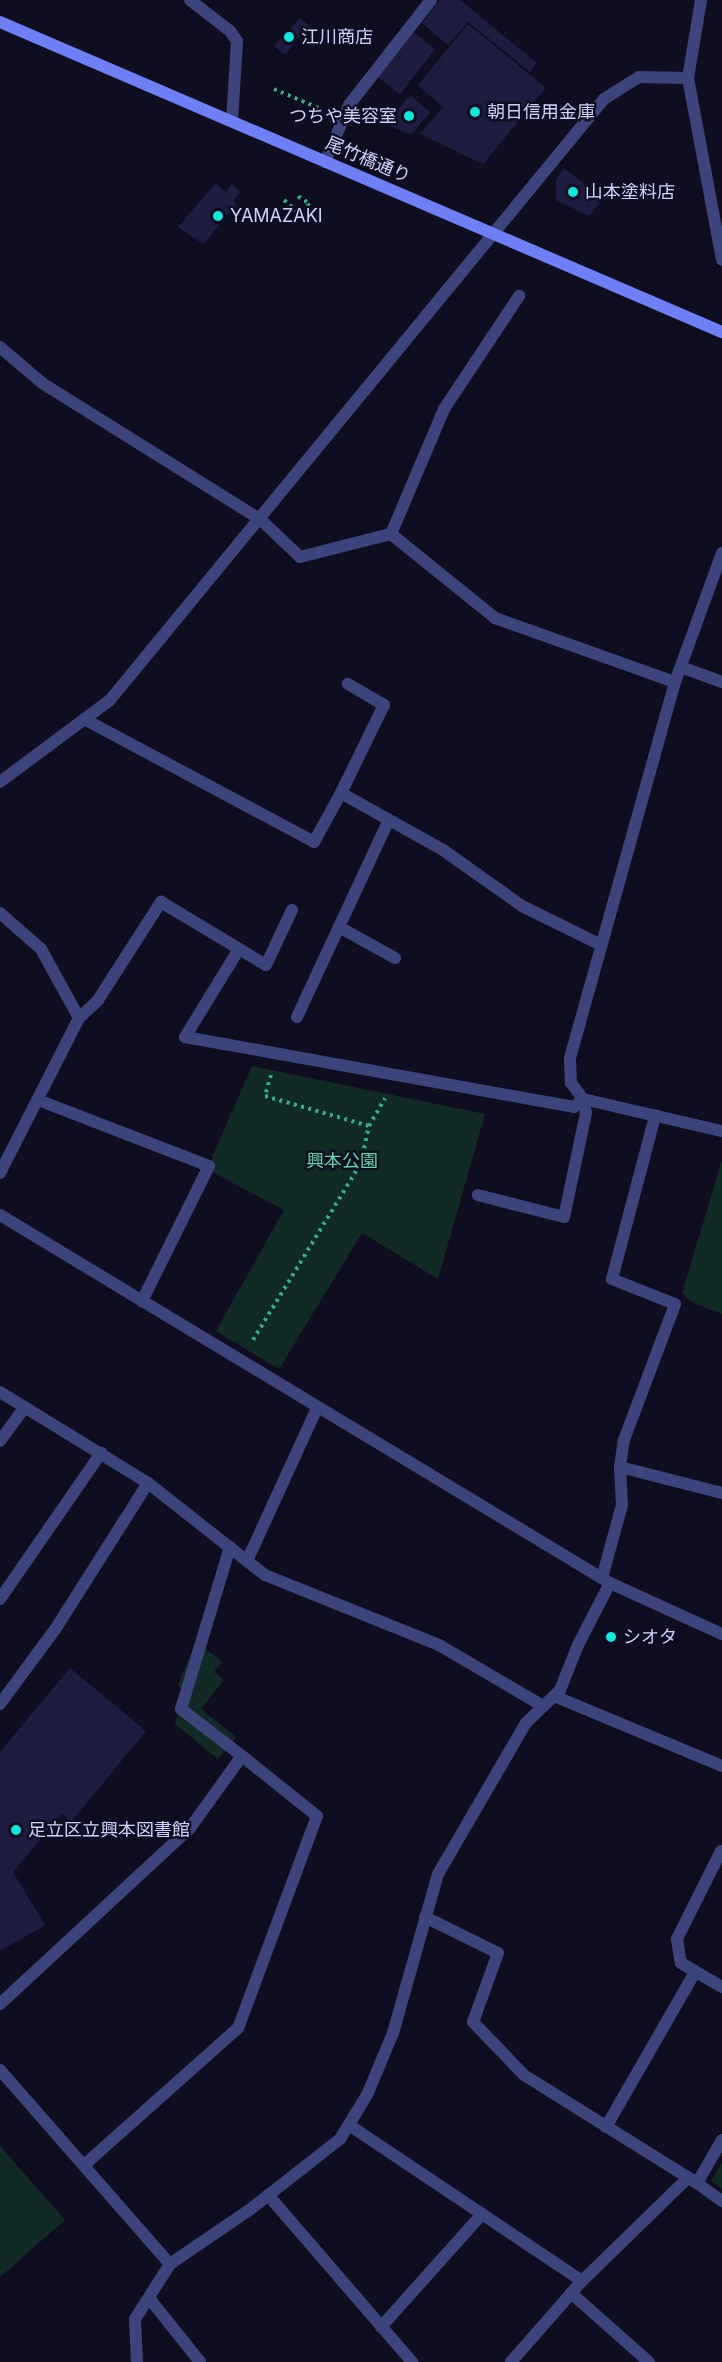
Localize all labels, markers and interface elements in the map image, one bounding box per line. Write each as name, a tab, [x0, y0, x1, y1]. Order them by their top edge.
place label: 江川商店	[301, 26, 373, 48]
marker: 江川商店	[282, 30, 296, 44]
place label: 朝日信用金庫	[487, 101, 595, 123]
place label: つちや美容室	[289, 105, 397, 127]
marker: 朝日信用金庫	[468, 105, 482, 119]
marker: つちや美容室	[402, 109, 416, 123]
street label: 尾竹橋通り	[322, 132, 414, 188]
place label: 山本塗料店	[585, 181, 675, 203]
marker: 山本塗料店	[566, 185, 580, 199]
place label: YAMAZAKI	[230, 205, 323, 227]
marker: YAMAZAKI	[211, 209, 225, 223]
park label: 興本公園	[306, 1150, 378, 1172]
place label: シオタ	[623, 1626, 677, 1648]
marker: シオタ	[604, 1630, 618, 1644]
place label: 足立区立興本図書館	[28, 1819, 190, 1841]
marker: 足立区立興本図書館	[9, 1823, 23, 1837]

